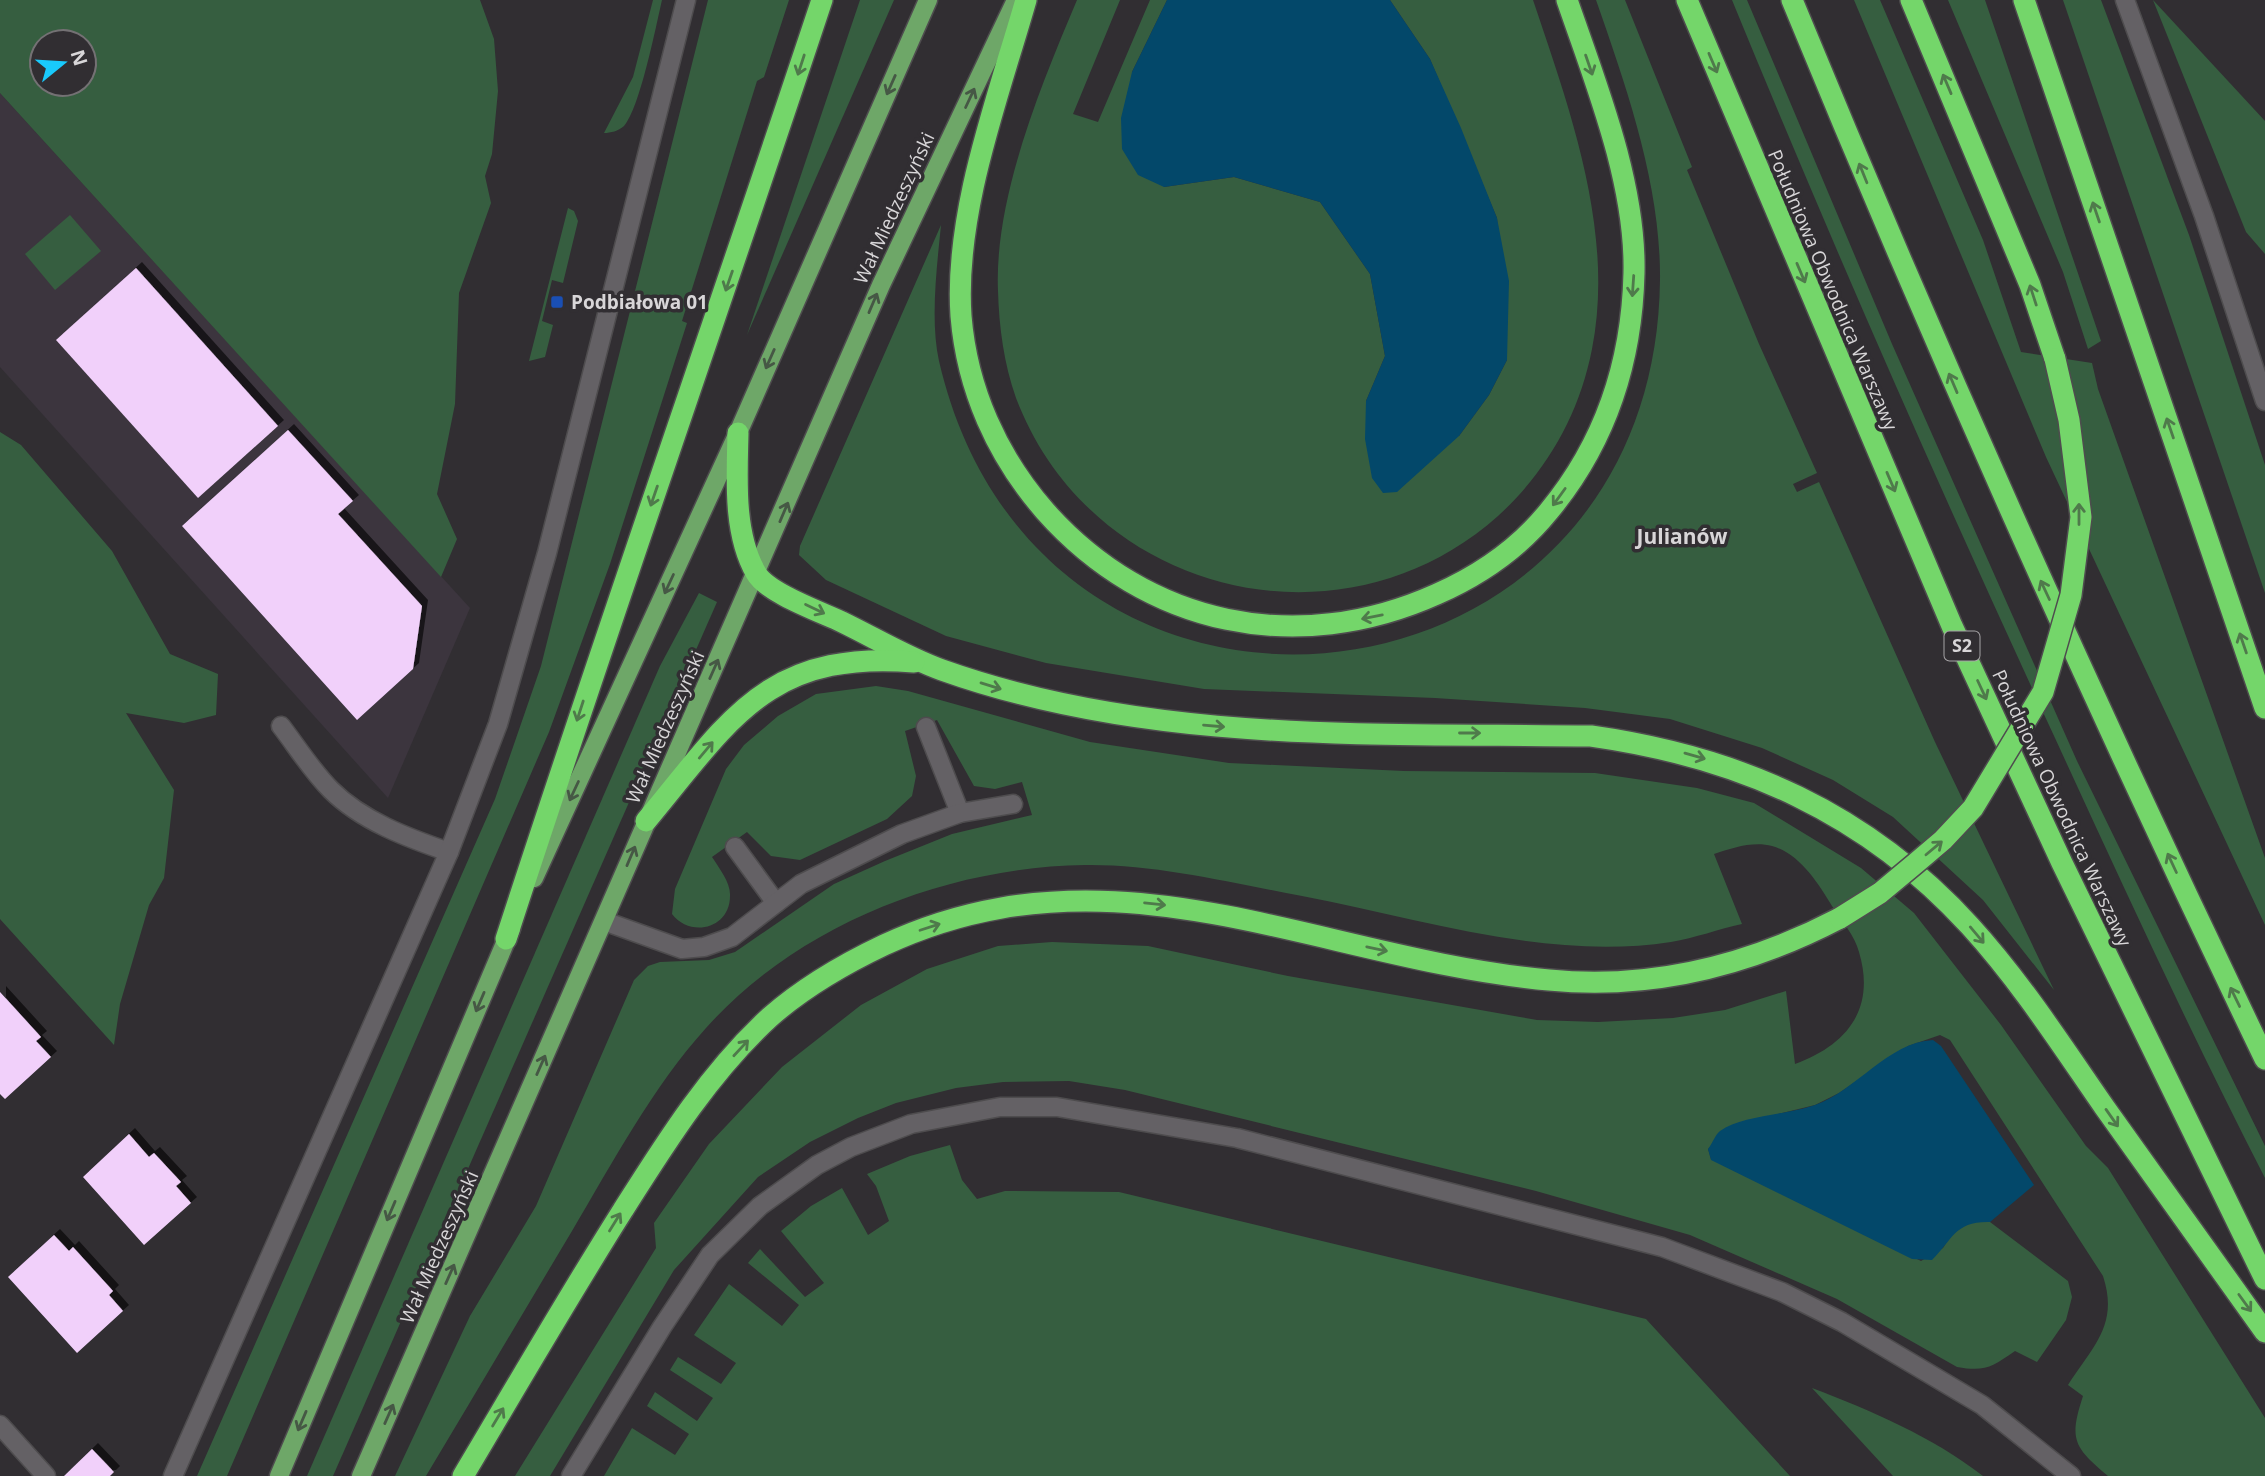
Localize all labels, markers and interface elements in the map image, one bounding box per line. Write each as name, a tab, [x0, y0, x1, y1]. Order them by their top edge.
north arrow	[28, 28, 98, 98]
text: N	[64, 46, 94, 69]
one-way arrow	[1707, 52, 1720, 73]
one-way arrow	[794, 53, 806, 75]
one-way arrow	[1584, 53, 1596, 75]
one-way arrow	[884, 74, 897, 95]
one-way arrow	[1939, 74, 1952, 96]
one-way arrow	[964, 87, 977, 109]
street label: Wał Miedzeszyński	[847, 128, 941, 288]
street label: Południowa Obwodnica Warszawy	[1762, 146, 1904, 435]
one-way arrow	[1856, 163, 1869, 185]
one-way arrow	[2089, 202, 2101, 224]
one-way arrow	[1795, 262, 1808, 283]
one-way arrow	[722, 269, 734, 291]
one-way arrow	[1626, 275, 1639, 297]
one-way arrow	[2026, 284, 2039, 306]
place label: Podbiałowa 01	[571, 289, 708, 315]
one-way arrow	[867, 293, 880, 315]
marker: Podbiałowa 01	[549, 294, 565, 310]
one-way arrow	[763, 348, 776, 369]
one-way arrow	[1945, 372, 1958, 394]
one-way arrow	[2163, 417, 2175, 439]
one-way arrow	[1885, 471, 1898, 492]
one-way arrow	[647, 484, 659, 506]
one-way arrow	[1552, 487, 1567, 506]
one-way arrow	[778, 502, 791, 524]
one-way arrow	[2072, 502, 2086, 525]
district label: Julianów	[1634, 522, 1728, 550]
one-way arrow	[662, 573, 675, 594]
one-way arrow	[2038, 580, 2052, 601]
one-way arrow	[804, 603, 825, 617]
one-way arrow	[1361, 611, 1384, 624]
road number: S2	[1944, 632, 1980, 660]
one-way arrow	[2236, 633, 2248, 655]
street label: Wał Miedzeszyński	[620, 647, 710, 807]
one-way arrow	[708, 659, 721, 680]
street label: Południowa Obwodnica Warszawy	[1986, 665, 2138, 951]
one-way arrow	[1976, 679, 1989, 700]
one-way arrow	[979, 680, 1001, 693]
one-way arrow	[573, 699, 585, 721]
one-way arrow	[1202, 720, 1225, 733]
one-way arrow	[1458, 726, 1481, 740]
one-way arrow	[698, 741, 714, 759]
one-way arrow	[1684, 751, 1706, 764]
one-way arrow	[567, 779, 580, 801]
one-way arrow	[1924, 840, 1942, 856]
one-way arrow	[626, 846, 639, 868]
one-way arrow	[2165, 853, 2178, 875]
one-way arrow	[1143, 897, 1165, 910]
one-way arrow	[919, 919, 941, 932]
one-way arrow	[1969, 926, 1985, 944]
one-way arrow	[1365, 943, 1388, 957]
one-way arrow	[2228, 987, 2242, 1008]
one-way arrow	[473, 990, 486, 1012]
one-way arrow	[733, 1039, 749, 1057]
one-way arrow	[535, 1055, 548, 1077]
one-way arrow	[2105, 1108, 2119, 1127]
street label: Wał Miedzeszyński	[394, 1167, 484, 1327]
one-way arrow	[384, 1200, 397, 1221]
one-way arrow	[609, 1213, 623, 1233]
one-way arrow	[444, 1264, 457, 1285]
one-way arrow	[2237, 1293, 2252, 1312]
one-way arrow	[383, 1403, 396, 1425]
one-way arrow	[491, 1408, 505, 1428]
one-way arrow	[295, 1409, 308, 1431]

